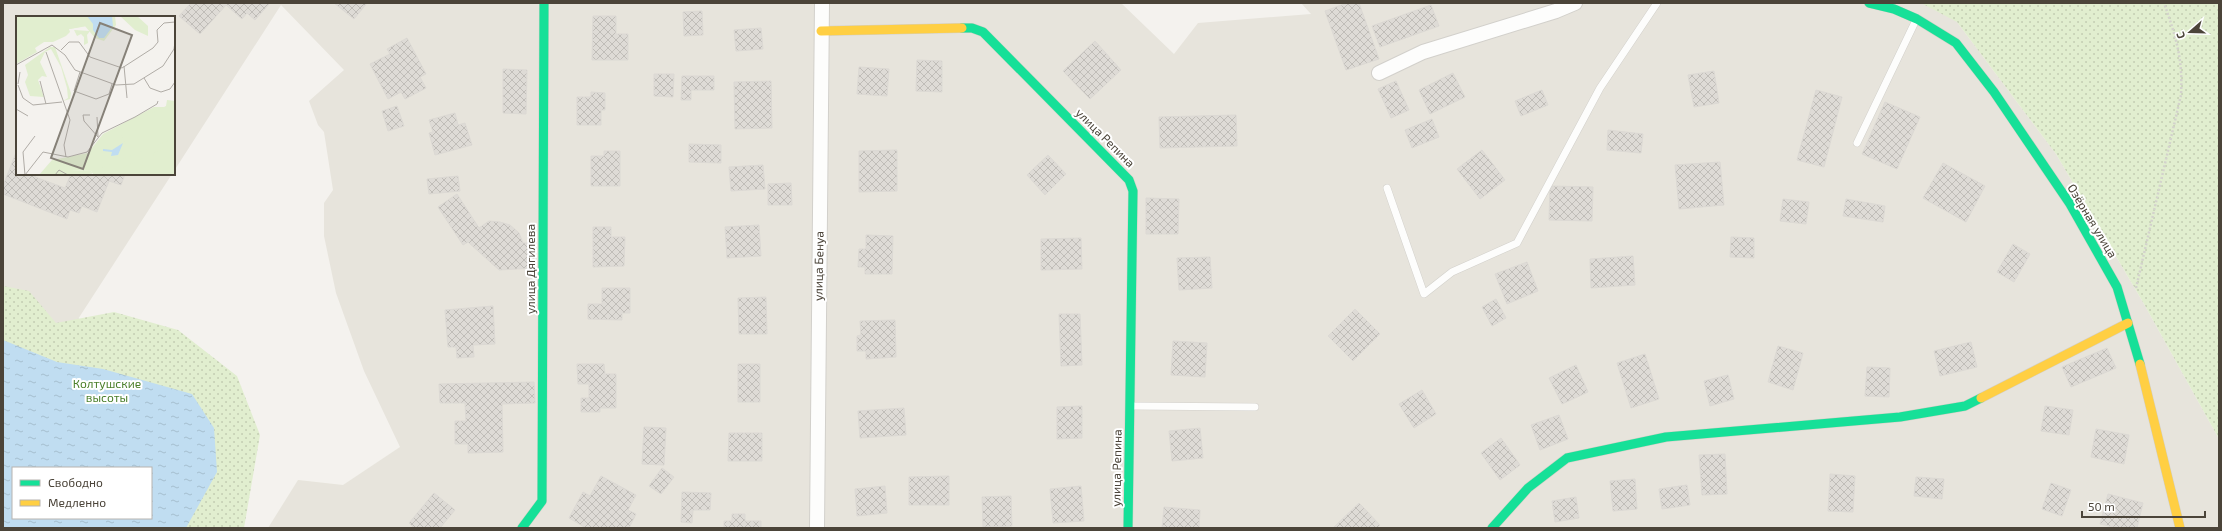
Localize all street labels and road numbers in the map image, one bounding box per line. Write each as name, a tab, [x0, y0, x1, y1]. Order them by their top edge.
street label: улица Репина	[1073, 105, 1138, 170]
street label: Озёрная улица	[2064, 181, 2120, 260]
street label: улица Дягилева	[523, 224, 538, 314]
street label: улица Бенуа	[810, 231, 827, 301]
street label: улица Репина	[1108, 429, 1125, 507]

